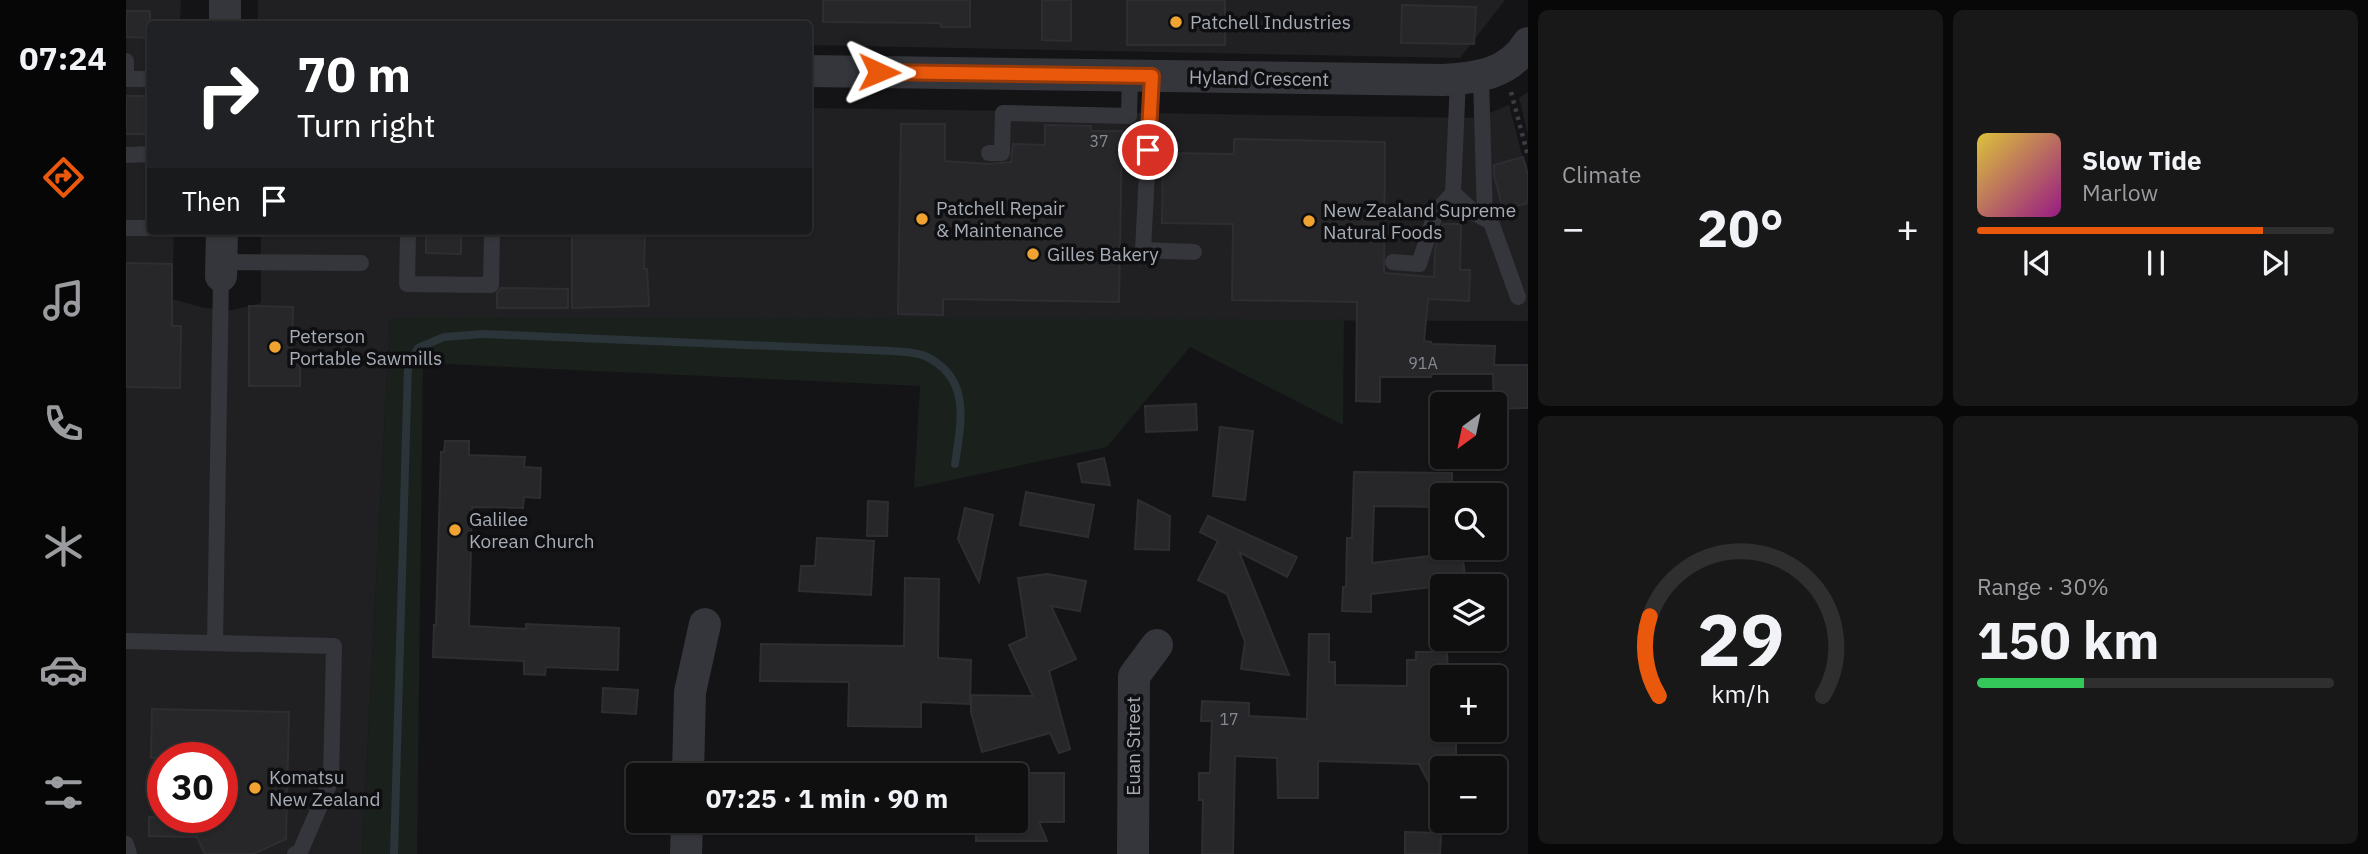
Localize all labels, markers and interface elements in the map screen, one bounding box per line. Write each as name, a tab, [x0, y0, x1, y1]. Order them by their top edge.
place label: Patchell Industries	[1190, 10, 1351, 34]
marker: Patchell Industries	[1168, 14, 1184, 30]
position arrow	[842, 35, 916, 109]
text: 07:24	[19, 37, 107, 79]
text: 70 m	[297, 42, 411, 105]
icon: right	[182, 49, 273, 140]
street label: Hyland Crescent	[1189, 65, 1329, 91]
text: Turn right	[297, 104, 435, 146]
pin	[1118, 120, 1178, 180]
house number: 37	[1089, 131, 1109, 151]
icon: arrive	[1129, 131, 1167, 169]
text: Slow Tide	[2082, 143, 2202, 177]
icon: directions	[39, 153, 88, 202]
text: Climate	[1562, 159, 1641, 189]
text: Marlow	[2082, 177, 2158, 207]
icon: arrive	[255, 182, 293, 220]
text: Then	[182, 184, 241, 218]
text: 20°	[1697, 194, 1784, 261]
place label: Patchell Repair & Maintenance	[936, 196, 1065, 242]
place label: New Zealand Supreme Natural Foods	[1323, 198, 1516, 244]
text: −	[1562, 203, 1585, 252]
text: +	[1896, 203, 1919, 252]
marker: Patchell Repair & Maintenance	[914, 211, 930, 227]
marker: New Zealand Supreme Natural Foods	[1301, 213, 1317, 229]
place label: Gilles Bakery	[1047, 242, 1159, 266]
icon: previous	[2018, 244, 2056, 282]
icon: pause	[2137, 244, 2175, 282]
icon: next	[2256, 244, 2294, 282]
marker: Gilles Bakery	[1025, 246, 1041, 262]
icon: music	[39, 276, 88, 325]
place label: Peterson Portable Sawmills	[289, 324, 442, 370]
marker: Peterson Portable Sawmills	[267, 339, 283, 355]
house number: 91A	[1408, 353, 1438, 373]
north arrow	[1430, 392, 1507, 469]
map controls	[1430, 392, 1507, 833]
icon: phone	[39, 399, 88, 448]
button: search	[1430, 483, 1507, 560]
place label: Galilee Korean Church	[469, 507, 595, 553]
icon: climate	[39, 522, 88, 571]
marker: Galilee Korean Church	[447, 522, 463, 538]
text: Range · 30%	[1977, 571, 2109, 601]
button: layers	[1430, 574, 1507, 651]
text: 29	[1697, 591, 1784, 686]
text: 150 km	[1977, 606, 2159, 673]
icon: car	[39, 645, 88, 694]
button: +	[1430, 665, 1507, 742]
text: km/h	[1711, 677, 1770, 710]
street label: Euan Street	[1121, 696, 1145, 796]
house number: 17	[1219, 709, 1239, 729]
speed limit sign: 30	[147, 742, 238, 833]
button: −	[1430, 756, 1507, 833]
place label: Komatsu New Zealand	[269, 765, 380, 811]
icon: filters	[39, 768, 88, 817]
marker: Komatsu New Zealand	[247, 780, 263, 796]
text: 07:25 · 1 min · 90 m	[706, 781, 948, 815]

